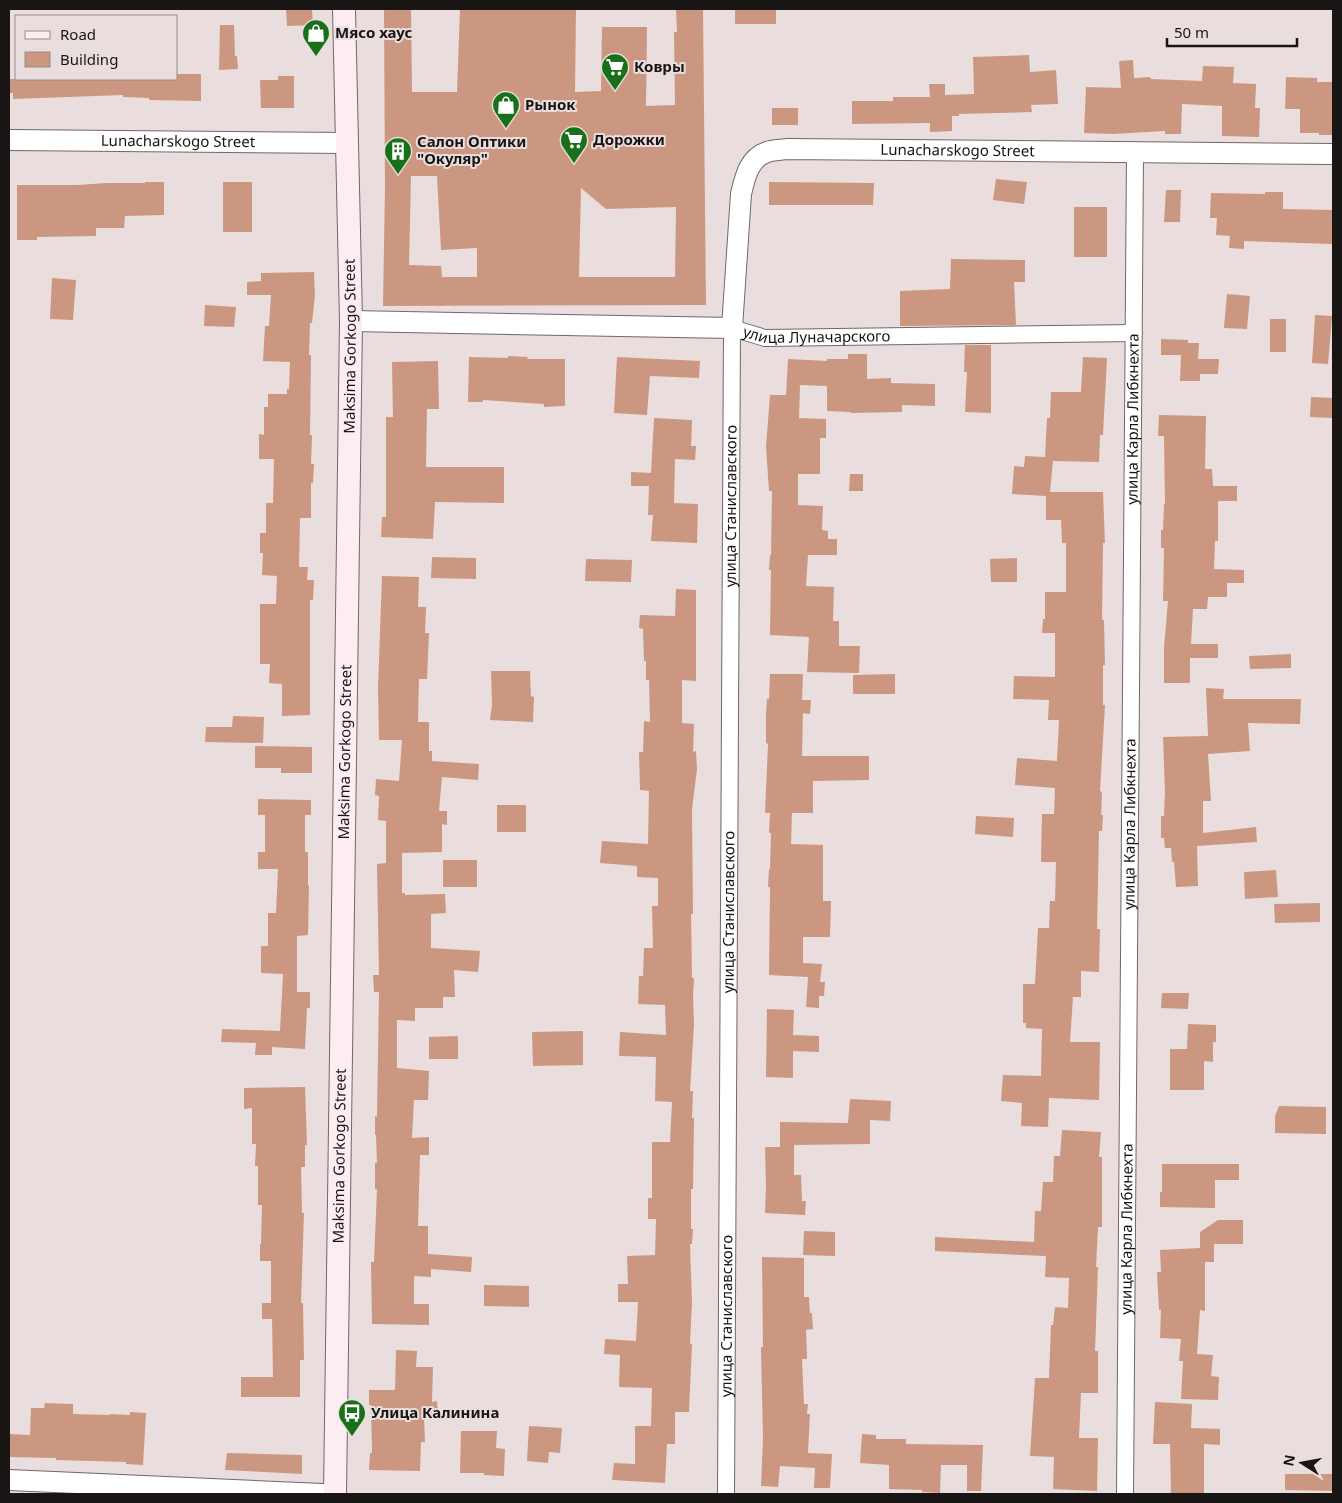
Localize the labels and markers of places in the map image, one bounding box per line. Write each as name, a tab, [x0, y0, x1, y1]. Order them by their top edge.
shop icon: Мясо хаус	[301, 18, 331, 57]
place label: Мясо хаус	[335, 22, 412, 42]
supermarket icon: Ковры	[600, 52, 630, 91]
place label: Ковры	[634, 56, 685, 76]
shop icon: Рынок	[491, 90, 521, 129]
place label: Рынок	[525, 94, 576, 114]
supermarket icon: Дорожки	[559, 125, 589, 164]
place label: Дорожки	[593, 129, 665, 149]
place label: Салон Оптики "Окуляр"	[417, 131, 526, 168]
building icon: Салон Оптики "Окуляр"	[383, 136, 413, 175]
bus stop icon: Улица Калинина	[337, 1398, 367, 1437]
place label: Улица Калинина	[371, 1402, 499, 1422]

